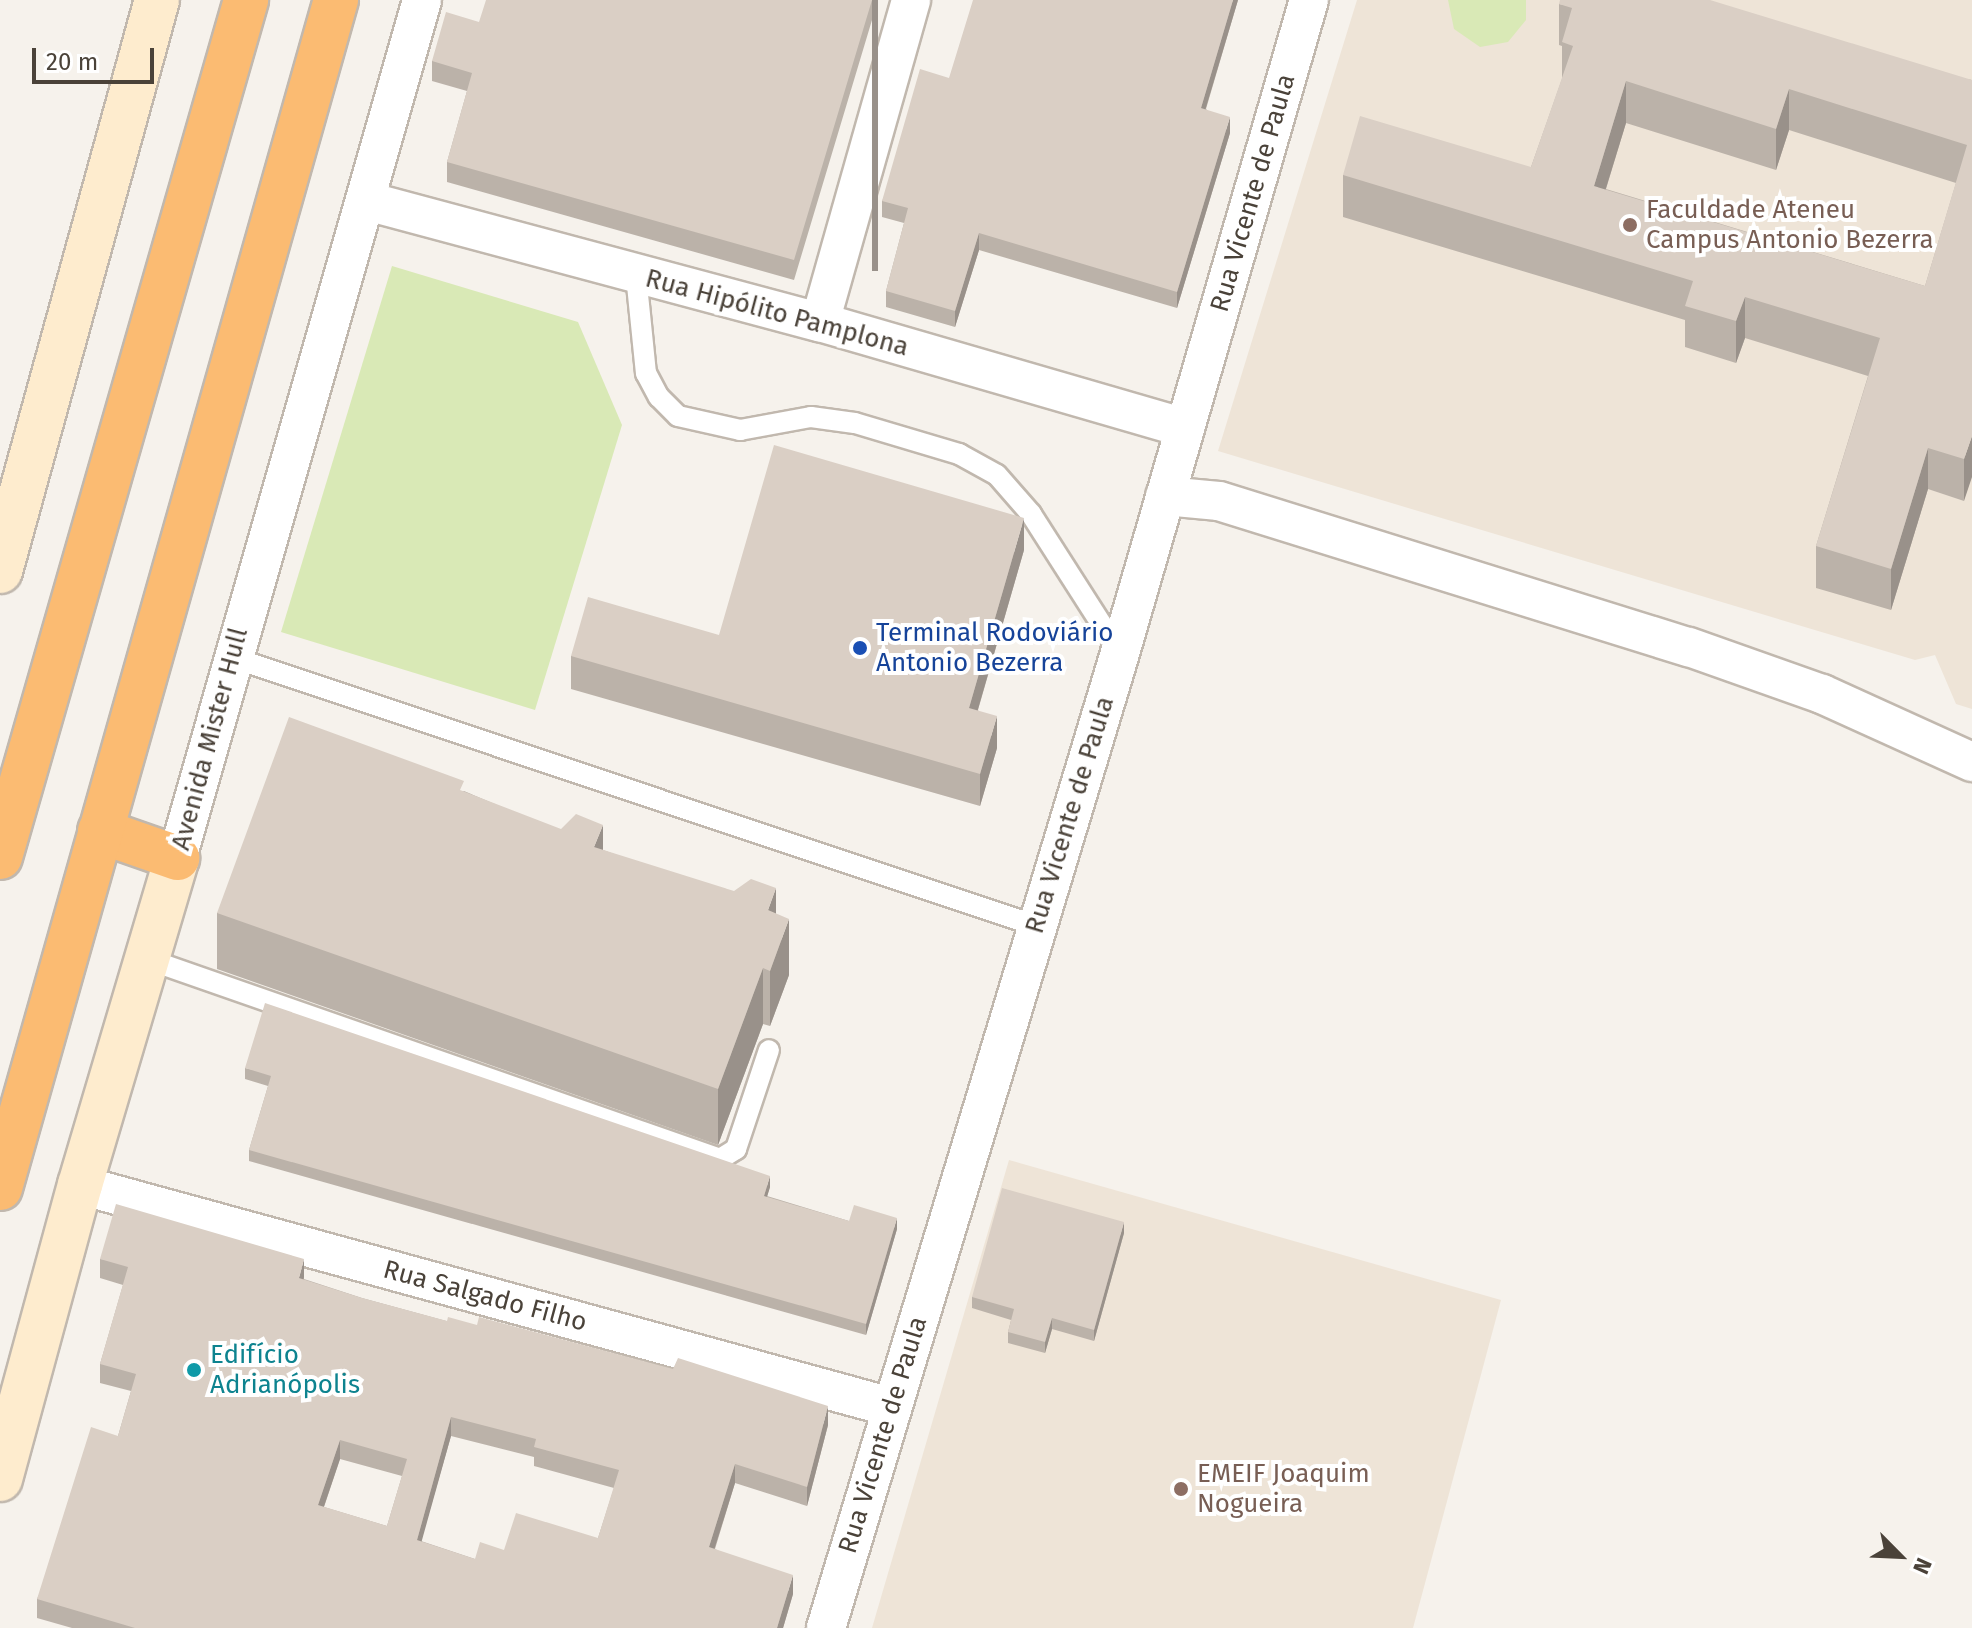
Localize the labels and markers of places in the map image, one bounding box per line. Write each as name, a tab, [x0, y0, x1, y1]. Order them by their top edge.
place label: Faculdade Ateneu Campus Antonio Bezerra	[1646, 194, 1934, 256]
marker: Faculdade Ateneu Campus Antonio Bezerra	[1621, 216, 1639, 234]
place label: Terminal Rodoviário Antonio Bezerra	[876, 617, 1113, 678]
marker: Terminal Rodoviário Antonio Bezerra	[851, 639, 869, 657]
place label: Edifício Adrianópolis	[210, 1339, 360, 1400]
marker: Edifício Adrianópolis	[185, 1361, 203, 1379]
place label: EMEIF Joaquim Nogueira	[1197, 1458, 1370, 1520]
marker: EMEIF Joaquim Nogueira	[1172, 1480, 1190, 1498]

